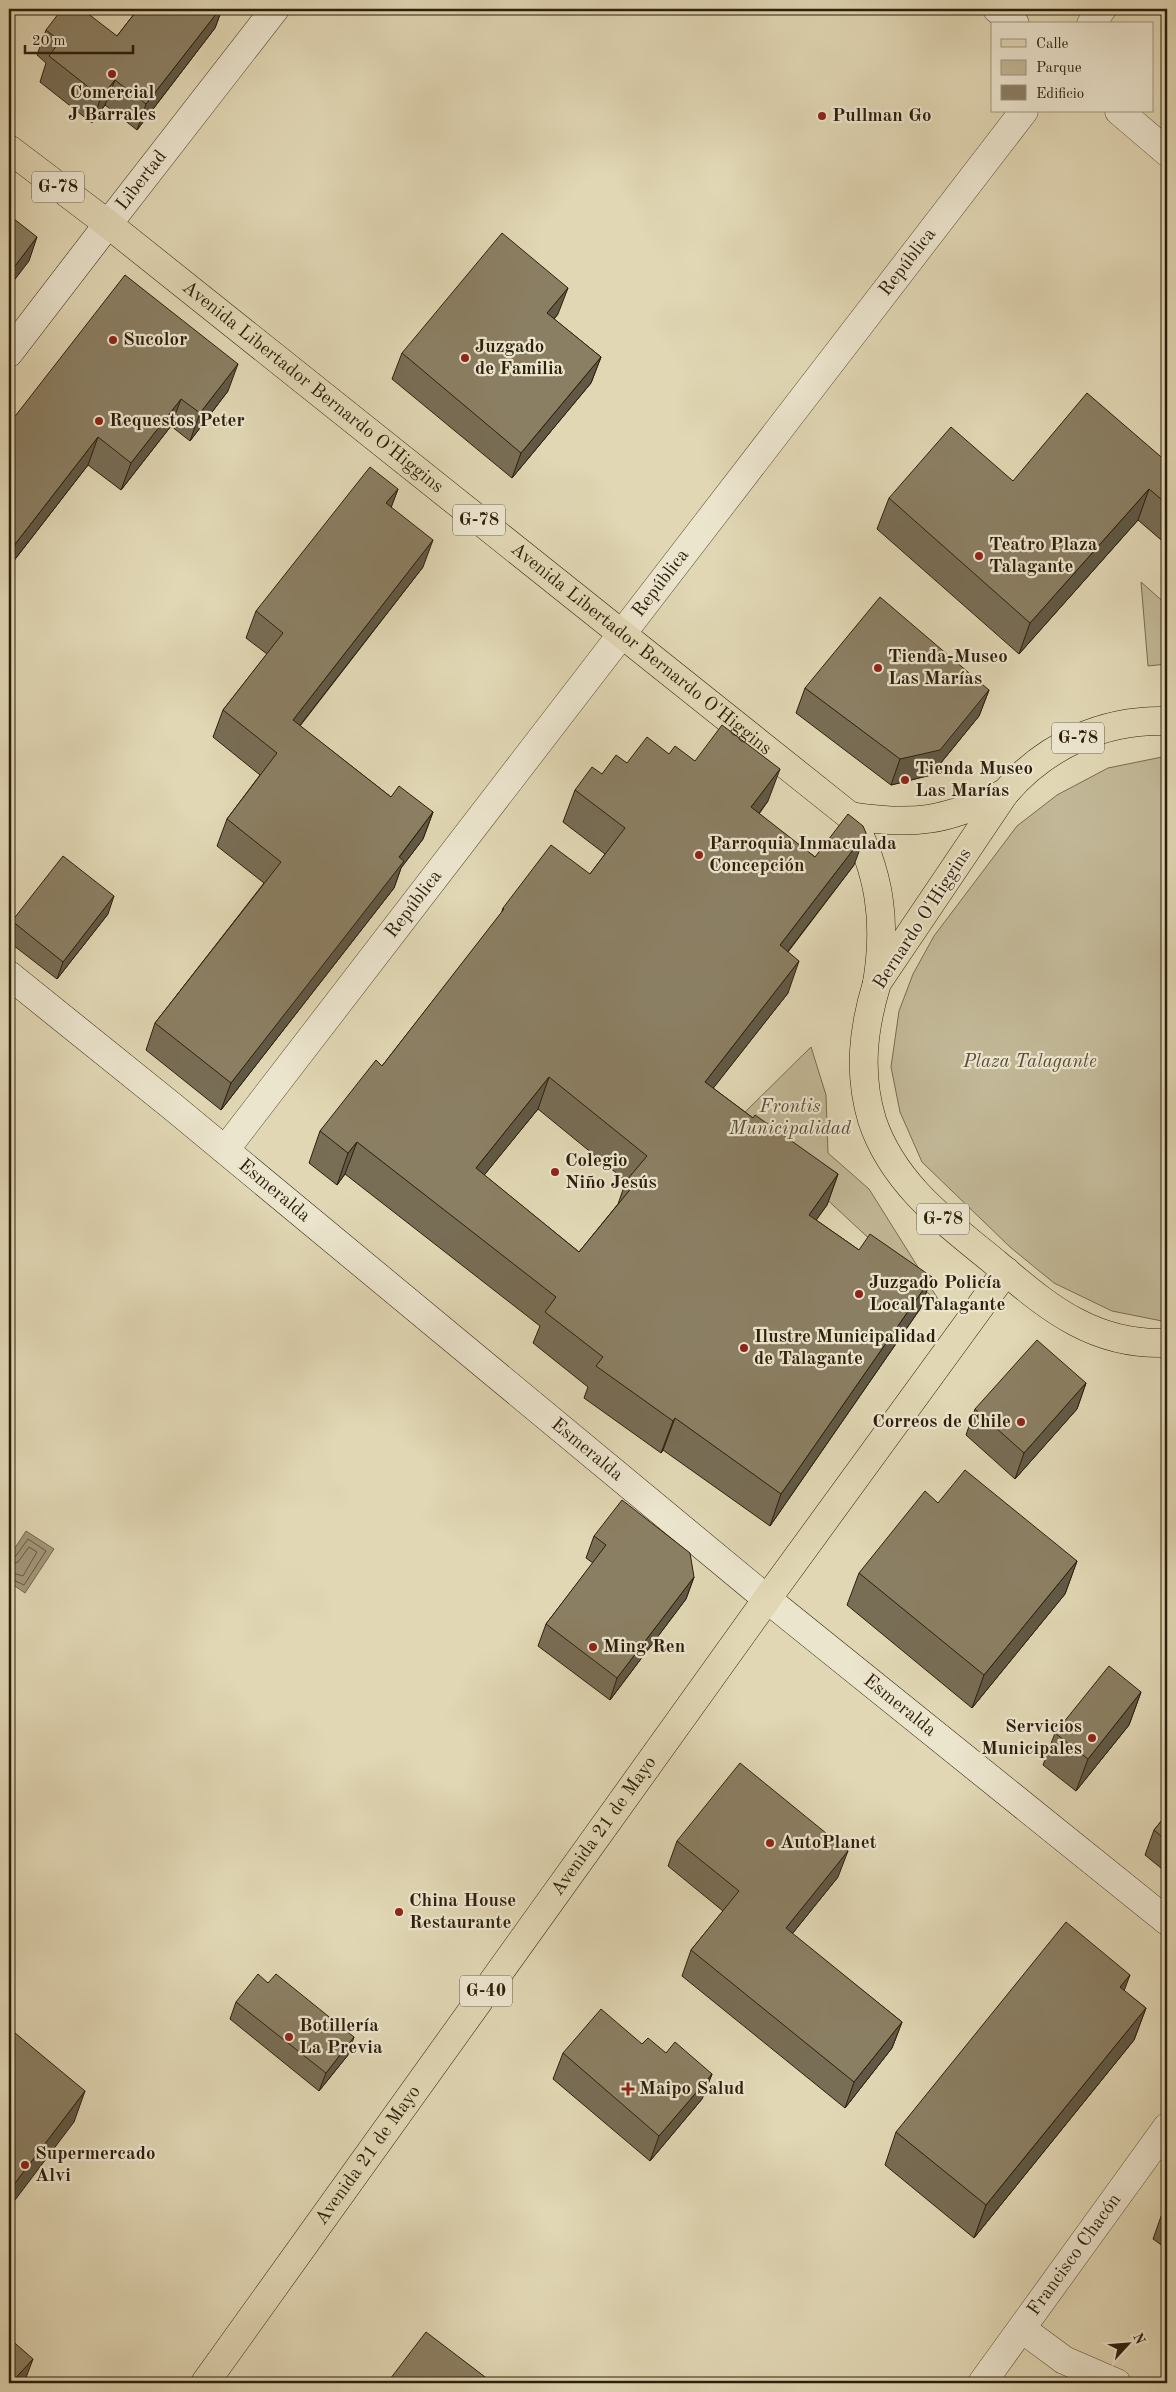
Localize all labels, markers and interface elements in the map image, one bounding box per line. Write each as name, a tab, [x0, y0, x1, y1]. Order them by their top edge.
scale bar	[25, 22, 132, 54]
legend	[991, 22, 1154, 112]
text: 20 m	[32, 34, 66, 49]
text: Calle	[1036, 37, 1069, 52]
text: Parque	[1036, 61, 1082, 76]
marker: Comercial J Barrales	[106, 68, 118, 80]
place label: Comercial J Barrales	[68, 84, 156, 125]
text: Edificio	[1036, 87, 1084, 102]
place label: Pullman Go	[832, 107, 931, 126]
marker: Pullman Go	[816, 110, 828, 122]
street label: Libertad	[113, 147, 171, 214]
road number: G-78	[32, 172, 84, 202]
street label: República	[876, 224, 940, 300]
street label: Avenida Libertador Bernardo O'Higgins	[179, 278, 447, 497]
place label: Sucolor	[123, 331, 187, 350]
marker: Sucolor	[107, 334, 119, 346]
place label: Juzgado de Familia	[475, 338, 564, 379]
marker: Juzgado de Familia	[459, 352, 471, 364]
place label: Requestos Peter	[109, 412, 245, 431]
marker: Requestos Peter	[93, 415, 105, 427]
road number: G-78	[453, 504, 505, 536]
place label: Teatro Plaza Talagante	[989, 536, 1098, 577]
street label: Avenida Libertador Bernardo O'Higgins	[507, 540, 775, 759]
street label: República	[629, 545, 693, 621]
marker: Teatro Plaza Talagante	[973, 550, 985, 562]
place label: Tienda-Museo Las Marías	[888, 648, 1008, 689]
marker: Tienda-Museo Las Marías	[872, 662, 884, 674]
road number: G-78	[1052, 722, 1104, 754]
place label: Tienda Museo Las Marías	[915, 760, 1033, 801]
marker: Tienda Museo Las Marías	[899, 774, 911, 786]
place label: Parroquia Inmaculada Concepción	[709, 835, 897, 876]
street label: Bernardo O'Higgins	[870, 845, 976, 993]
marker: Parroquia Inmaculada Concepción	[693, 849, 705, 861]
street label: República	[382, 866, 446, 942]
park label: Plaza Talagante	[962, 1053, 1097, 1072]
park label: Frontis Municipalidad	[728, 1098, 852, 1139]
place label: Colegio Niño Jesús	[565, 1152, 657, 1193]
street label: Esmeralda	[235, 1156, 314, 1226]
marker: Colegio Niño Jesús	[549, 1166, 561, 1178]
road number: G-78	[917, 1204, 969, 1234]
place label: Juzgado Policía Local Talagante	[869, 1274, 1005, 1315]
marker: Juzgado Policía Local Talagante	[853, 1288, 865, 1300]
place label: Ilustre Municipalidad de Talagante	[754, 1328, 936, 1369]
marker: Ilustre Municipalidad de Talagante	[738, 1342, 750, 1354]
place label: Correos de Chile	[872, 1413, 1011, 1432]
street label: Esmeralda	[547, 1415, 627, 1485]
marker: Correos de Chile	[1015, 1416, 1027, 1428]
place label: Ming Ren	[603, 1638, 685, 1657]
marker: Ming Ren	[587, 1641, 599, 1653]
street label: Esmeralda	[860, 1671, 940, 1741]
place label: Servicios Municipales	[981, 1718, 1082, 1759]
marker: Servicios Municipales	[1086, 1732, 1098, 1744]
street label: Avenida 21 de Mayo	[548, 1753, 660, 1899]
place label: AutoPlanet	[780, 1834, 877, 1853]
marker: AutoPlanet	[764, 1837, 776, 1849]
place label: China House Restaurante	[409, 1892, 516, 1933]
marker: China House Restaurante	[393, 1906, 405, 1918]
road number: G-40	[460, 1975, 512, 2006]
place label: Botillería La Previa	[299, 2017, 383, 2058]
marker: Botillería La Previa	[283, 2031, 295, 2043]
place label: Maipo Salud	[639, 2080, 744, 2099]
street label: Avenida 21 de Mayo	[312, 2082, 424, 2229]
marker: Maipo Salud	[621, 2082, 635, 2096]
place label: Supermercado Alvi	[35, 2145, 156, 2186]
marker: Supermercado Alvi	[19, 2159, 31, 2171]
street label: Francisco Chacón	[1024, 2190, 1125, 2319]
north arrow	[1104, 2320, 1154, 2370]
text: N	[1130, 2331, 1148, 2347]

